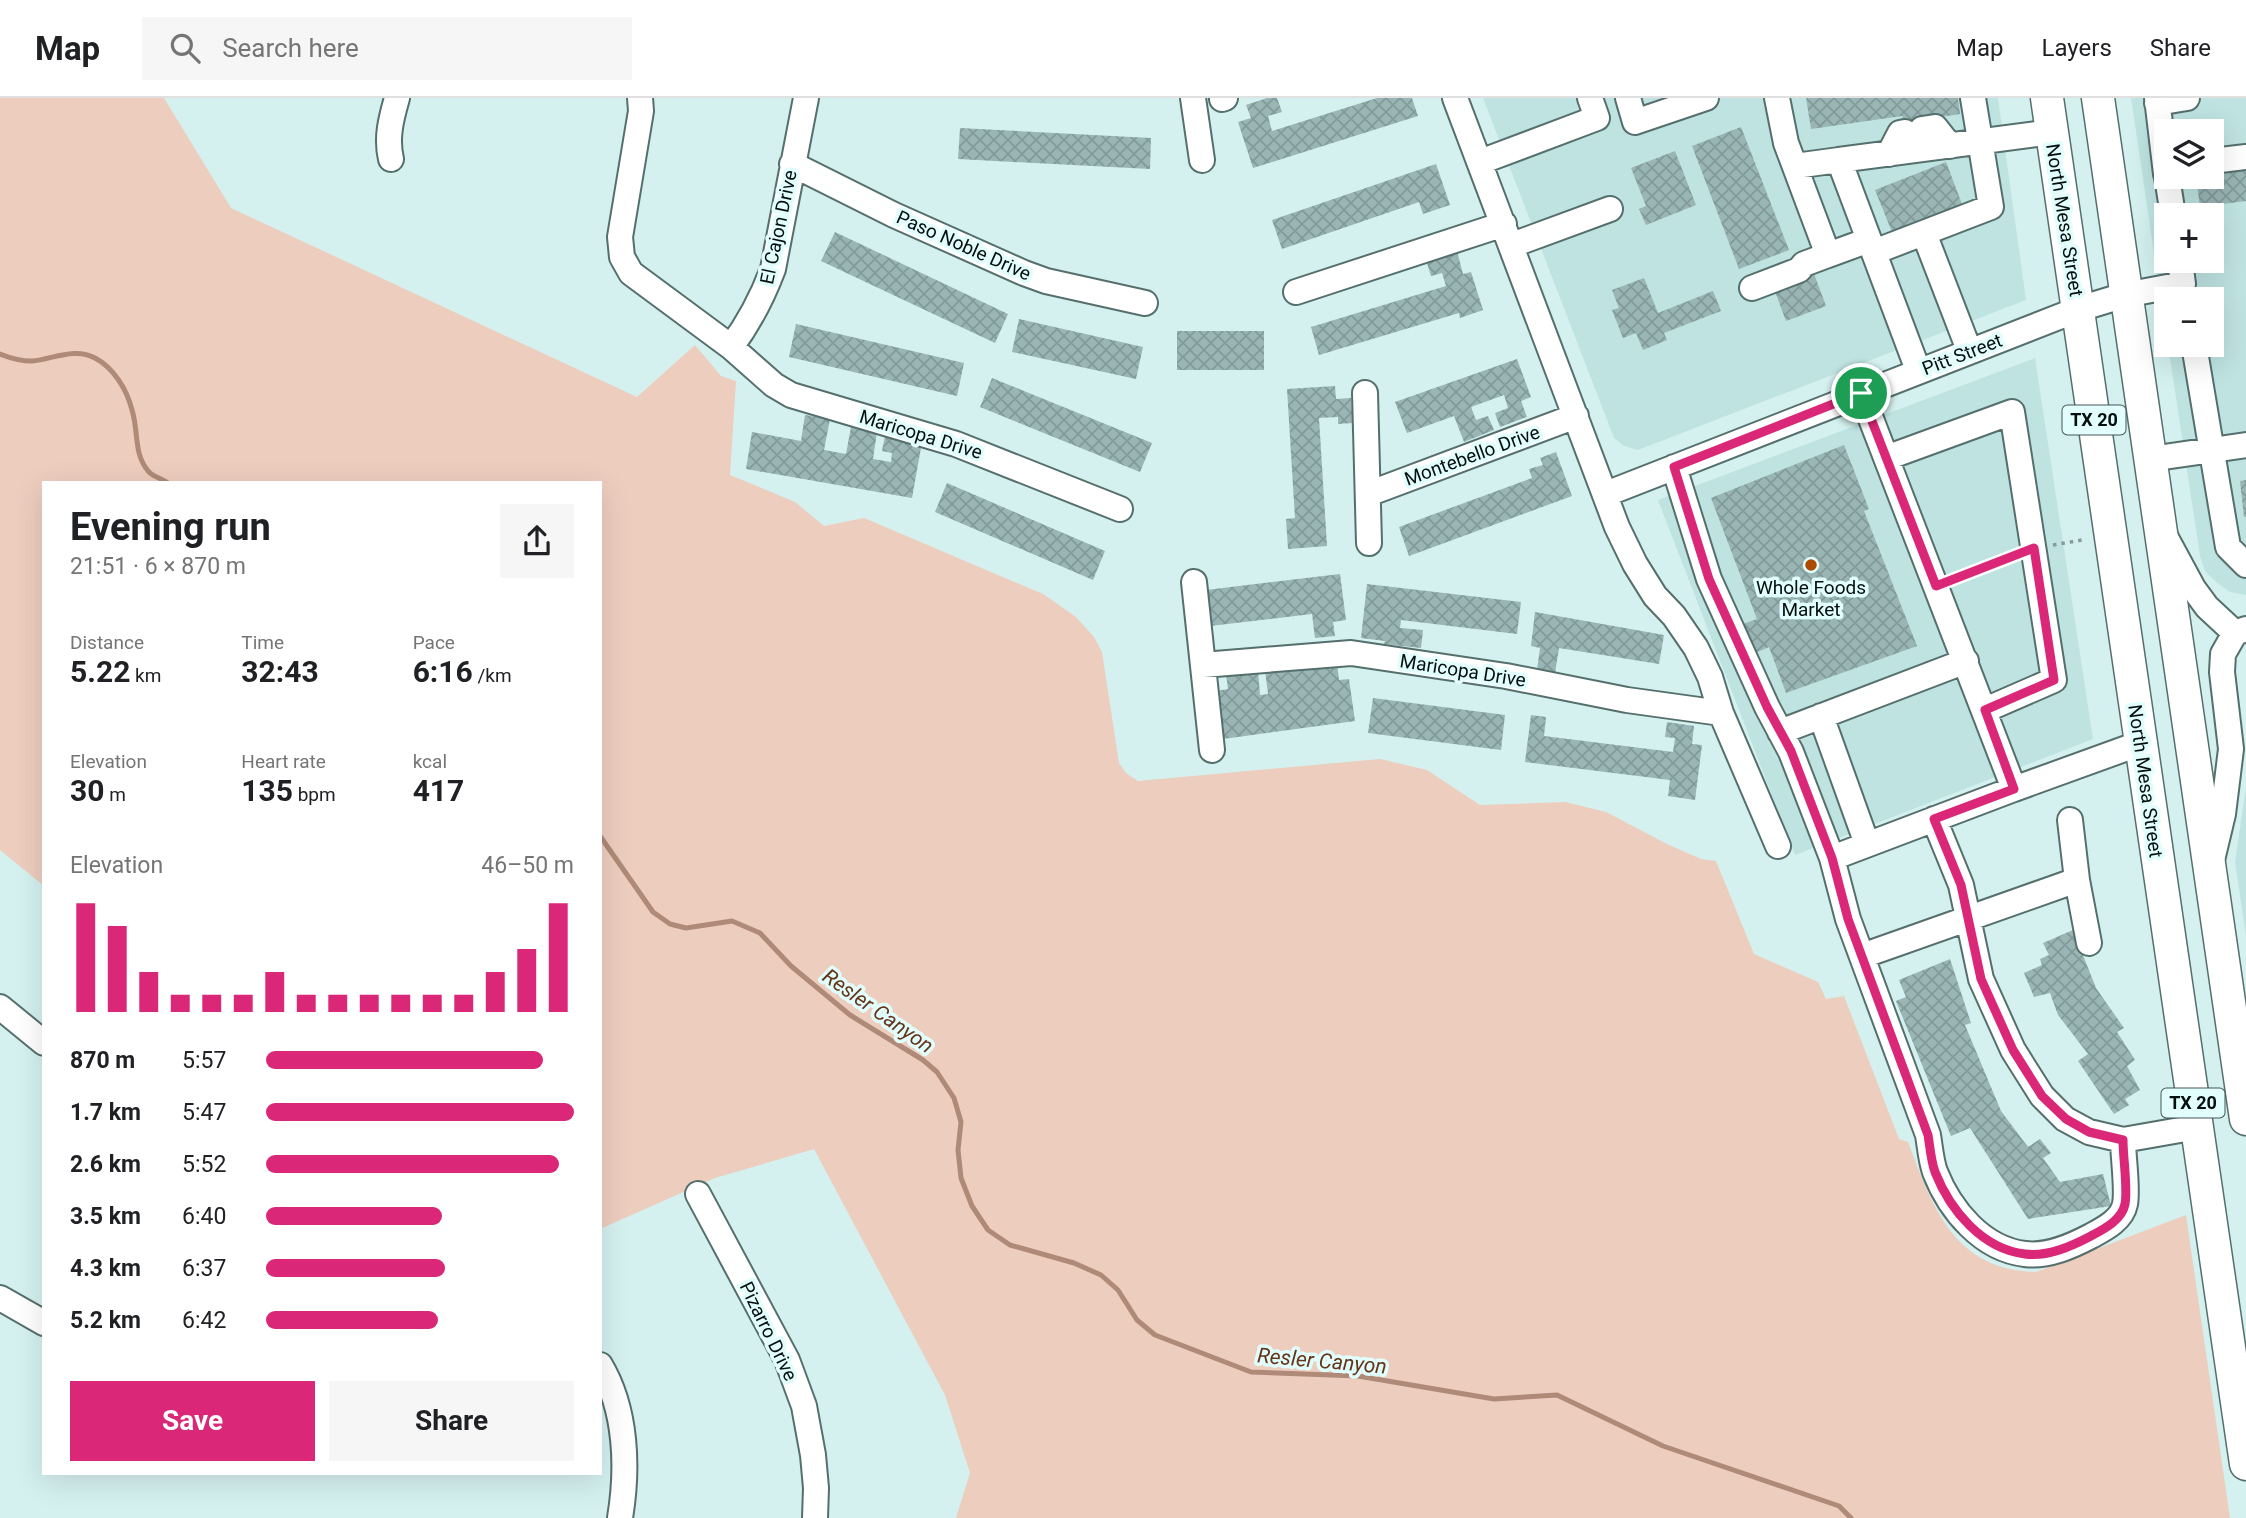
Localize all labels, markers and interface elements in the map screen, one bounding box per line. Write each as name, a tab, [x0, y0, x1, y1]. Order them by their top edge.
search box	[142, 17, 632, 80]
text: Map	[35, 29, 100, 68]
icon: search	[166, 29, 204, 67]
text: Search here	[222, 33, 359, 63]
text: Map	[1956, 34, 2004, 62]
text: Layers	[2042, 34, 2112, 62]
text: Share	[2150, 34, 2211, 62]
map controls	[2154, 119, 2224, 357]
button: layers	[2154, 119, 2224, 189]
street label: North Mesa Street	[2041, 142, 2088, 298]
street label: El Cajon Drive	[755, 168, 802, 286]
button: +	[2154, 203, 2224, 273]
street label: Paso Noble Drive	[893, 206, 1035, 285]
button: −	[2154, 287, 2224, 357]
street label: Pitt Street	[1919, 329, 2005, 380]
pin	[1831, 363, 1891, 423]
icon: arrive	[1842, 374, 1880, 412]
street label: Maricopa Drive	[857, 405, 985, 464]
road number: TX 20	[2062, 406, 2126, 434]
street label: Montebello Drive	[1401, 420, 1543, 491]
button: share	[500, 504, 574, 578]
text: Evening run	[70, 505, 271, 549]
text: 21:51 · 6 × 870 m	[70, 553, 246, 580]
marker: Whole Foods Market	[1803, 557, 1819, 573]
place label: Whole Foods Market	[1756, 576, 1866, 621]
text: Distance	[70, 631, 144, 654]
text: Time	[241, 631, 284, 654]
text: Pace	[413, 631, 455, 654]
street label: Maricopa Drive	[1398, 649, 1528, 692]
text: 5.22	[70, 654, 130, 689]
text: 32:43	[241, 654, 319, 689]
text: 6:16	[413, 654, 473, 689]
text: km	[130, 664, 161, 687]
text: /km	[473, 664, 512, 687]
street label: North Mesa Street	[2123, 703, 2168, 859]
text: Elevation	[70, 750, 147, 773]
text: Heart rate	[241, 750, 326, 773]
text: kcal	[413, 750, 447, 773]
text: 30	[70, 773, 104, 808]
text: 135	[241, 773, 293, 808]
text: 417	[413, 773, 464, 808]
text: m	[104, 783, 126, 806]
text: bpm	[293, 783, 336, 806]
text: Elevation	[70, 852, 163, 879]
text: 46–50 m	[481, 852, 574, 879]
water label: Resler Canyon	[818, 964, 938, 1058]
text: 870 m	[70, 1047, 135, 1074]
text: 5:57	[182, 1047, 226, 1074]
road number: TX 20	[2162, 1088, 2224, 1118]
text: 1.7 km	[70, 1099, 141, 1126]
text: 5:47	[182, 1099, 226, 1126]
text: 2.6 km	[70, 1151, 141, 1178]
text: 5:52	[182, 1151, 226, 1178]
text: 3.5 km	[70, 1203, 141, 1230]
text: 6:40	[182, 1203, 226, 1230]
text: 4.3 km	[70, 1255, 141, 1282]
text: 6:37	[182, 1255, 226, 1282]
street label: Pizarro Drive	[735, 1278, 802, 1384]
text: 5.2 km	[70, 1307, 141, 1334]
text: 6:42	[182, 1307, 226, 1334]
water label: Resler Canyon	[1256, 1343, 1388, 1379]
button: Save	[70, 1381, 315, 1461]
button: Share	[329, 1381, 574, 1461]

